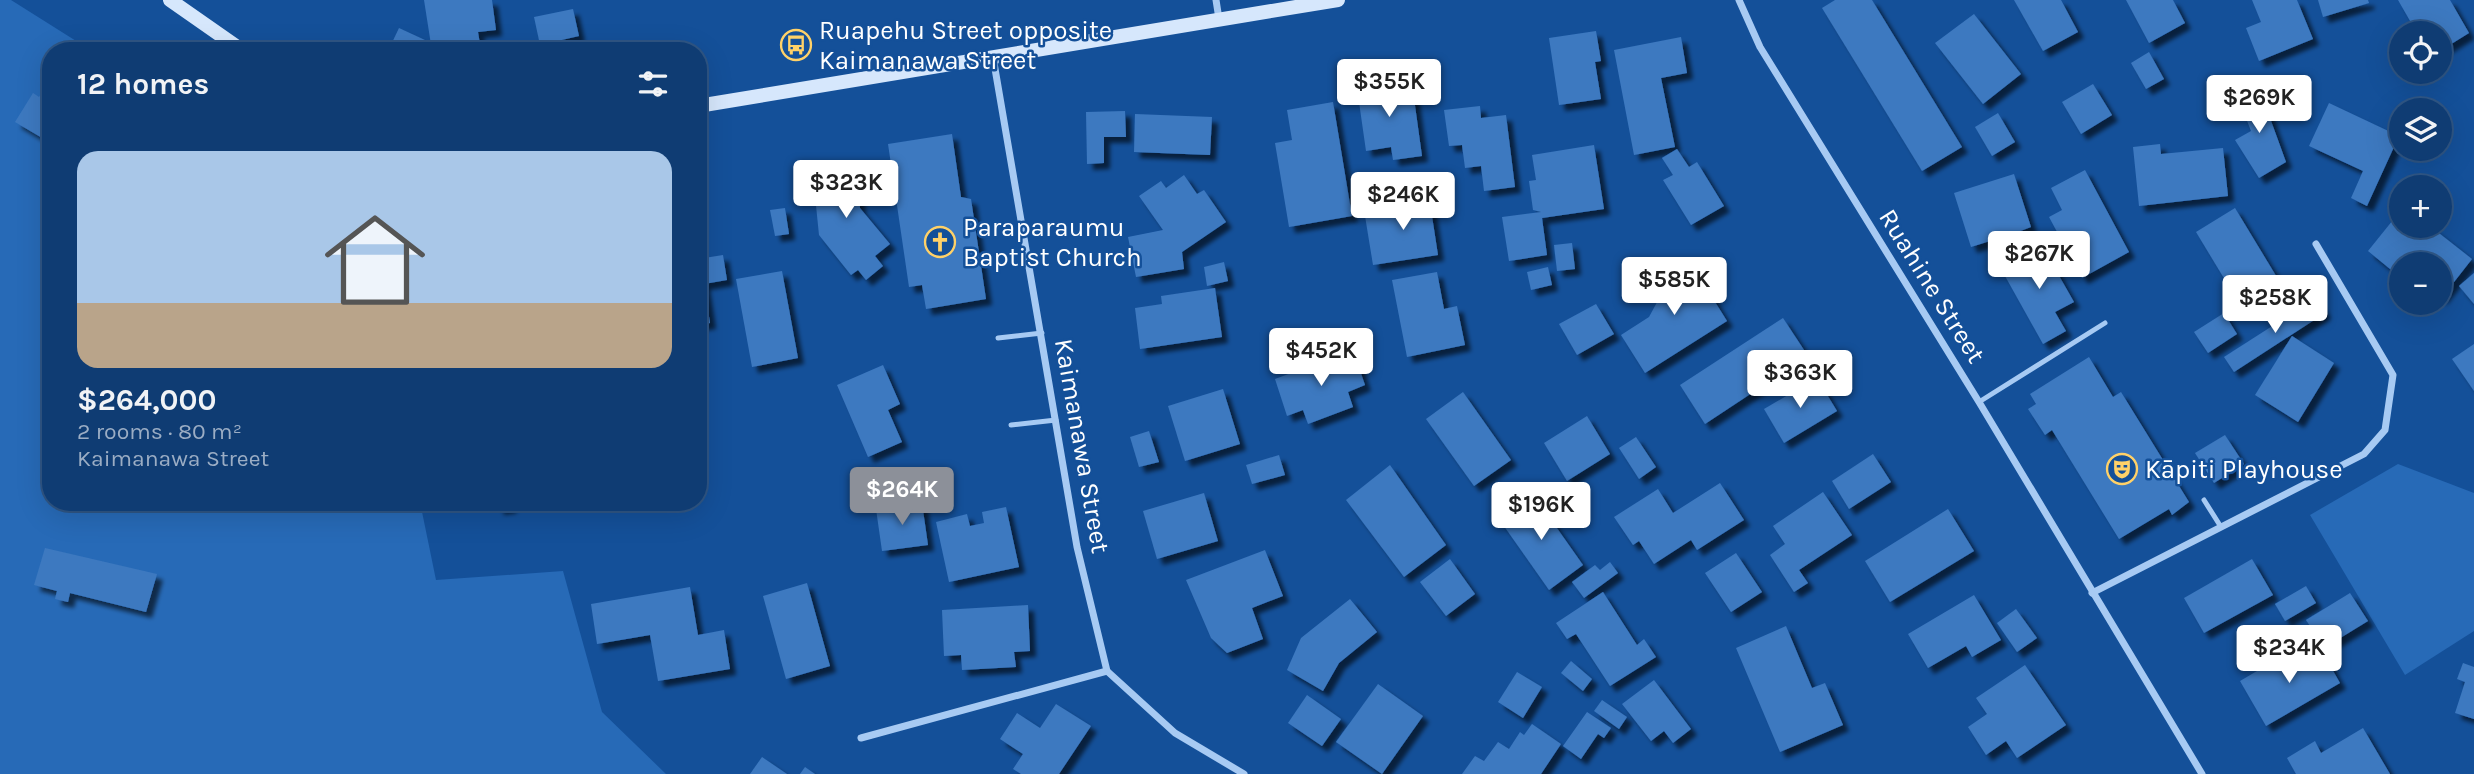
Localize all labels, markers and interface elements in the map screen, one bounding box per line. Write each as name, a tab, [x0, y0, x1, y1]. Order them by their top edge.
place label: Ruapehu Street opposite Kaimanawa Street	[819, 15, 1112, 76]
map controls	[2389, 21, 2452, 315]
button: locate	[2389, 21, 2452, 84]
bus stop icon: Ruapehu Street opposite Kaimanawa Street	[779, 28, 813, 62]
pin: $355K	[1340, 60, 1438, 119]
icon: filters	[634, 65, 672, 103]
text: 12 homes	[77, 66, 209, 102]
text: $355K	[1353, 68, 1425, 95]
pin: $269K	[2210, 76, 2308, 135]
text: $269K	[2223, 84, 2295, 111]
button: layers	[2389, 98, 2452, 161]
pin: $323K	[797, 160, 895, 220]
text: $323K	[809, 169, 883, 196]
pin: $246K	[1354, 173, 1452, 232]
button: +	[2389, 175, 2452, 238]
text: $246K	[1367, 181, 1439, 208]
icon: home	[312, 197, 438, 323]
street label: Ruahine Street	[1872, 203, 1992, 369]
place label: Paraparaumu Baptist Church	[963, 212, 1142, 273]
church icon: Paraparaumu Baptist Church	[923, 225, 957, 259]
pin: $267K	[1990, 232, 2088, 291]
text: $267K	[2004, 240, 2074, 267]
button: −	[2389, 252, 2452, 315]
pin: $585K	[1625, 258, 1723, 317]
text: $585K	[1638, 266, 1710, 293]
pin: $258K	[2226, 276, 2324, 335]
text: $258K	[2238, 284, 2312, 311]
pin: $452K	[1272, 328, 1370, 388]
street label: Kaimanawa Street	[1048, 336, 1116, 556]
text: $452K	[1285, 337, 1357, 364]
pin: $363K	[1751, 350, 1849, 410]
text: $363K	[1763, 359, 1837, 386]
text: $264,000	[77, 382, 216, 418]
text: 2 rooms · 80 m²	[77, 418, 242, 445]
text: Kaimanawa Street	[77, 445, 269, 472]
theatre icon: Kāpiti Playhouse	[2105, 452, 2139, 486]
place label: Kāpiti Playhouse	[2145, 454, 2343, 485]
pin: $264K	[853, 468, 951, 527]
text: $264K	[866, 476, 938, 503]
pin: $196K	[1492, 482, 1590, 542]
text: $196K	[1507, 491, 1575, 518]
pin: $234K	[2240, 626, 2338, 685]
text: $234K	[2253, 634, 2325, 661]

